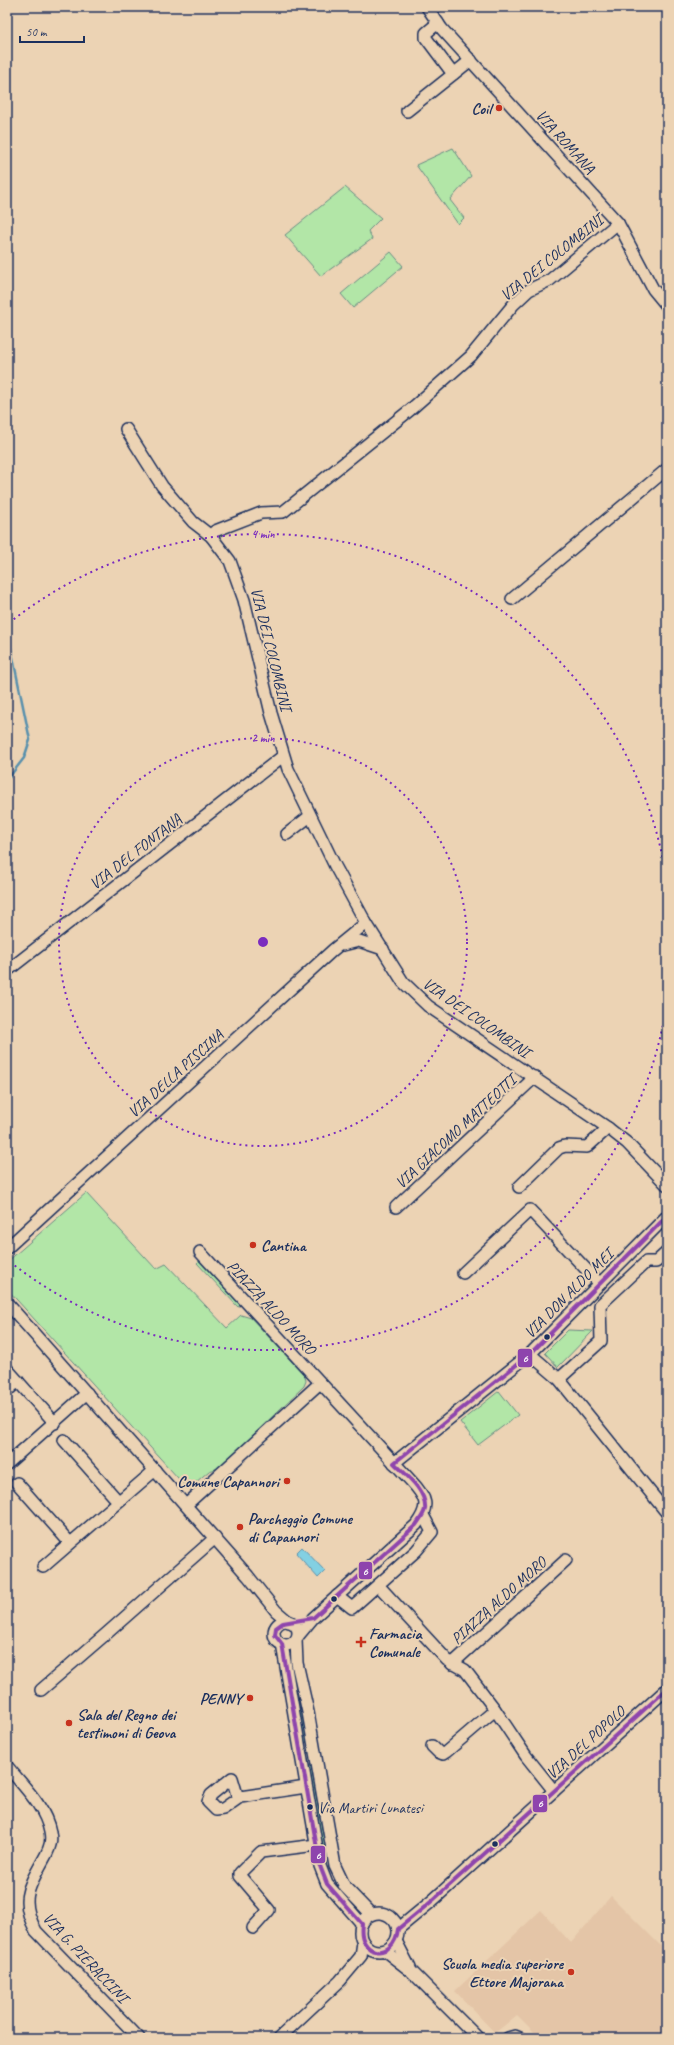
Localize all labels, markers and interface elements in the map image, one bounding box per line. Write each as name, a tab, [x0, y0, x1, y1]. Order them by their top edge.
scale bar	[20, 18, 84, 44]
text: 50 m	[26, 24, 48, 40]
place label: Coil	[472, 99, 494, 119]
marker: Coil	[494, 103, 504, 113]
street label: VIA ROMANA	[531, 106, 600, 179]
street label: VIA DEI COLOMBINI	[496, 208, 610, 305]
text: 4 min	[252, 526, 275, 542]
street label: VIA DEI COLOMBINI	[246, 586, 297, 716]
text: 2 min	[252, 730, 275, 746]
street label: VIA DEL FONTANA	[86, 809, 186, 894]
centre of rings	[256, 935, 270, 949]
street label: VIA DEI COLOMBINI	[419, 973, 537, 1064]
street label: VIA DELLA PISCINA	[124, 1025, 228, 1122]
street label: VIA GIACOMO MATTEOTTI	[391, 1068, 523, 1193]
place label: Cantina	[261, 1236, 307, 1256]
marker: Cantina	[248, 1240, 258, 1250]
street label: VIA DON ALDO MEI	[520, 1242, 620, 1343]
street label: PIAZZA ALDO MORO	[223, 1257, 321, 1360]
unlabelled marker	[542, 1332, 552, 1342]
line badge: 6	[517, 1348, 533, 1368]
text: 6	[522, 1351, 528, 1365]
place label: Comune Capannori	[177, 1472, 281, 1492]
marker: Comune Capannori	[282, 1476, 292, 1486]
place label: Parcheggio Comune di Capannori	[248, 1509, 353, 1547]
marker: Parcheggio Comune di Capannori	[235, 1522, 245, 1532]
street label: PIAZZA ALDO MORO	[447, 1551, 552, 1649]
line badge: 6	[358, 1561, 373, 1580]
text: 6	[362, 1564, 368, 1578]
unlabelled marker	[329, 1594, 339, 1604]
place label: Farmacia Comunale	[369, 1624, 423, 1662]
marker: Farmacia Comunale	[356, 1637, 366, 1647]
place label: PENNY	[200, 1689, 246, 1709]
marker: PENNY	[245, 1693, 255, 1703]
street label: VIA DEL POPOLO	[542, 1701, 631, 1783]
place label: Sala del Regno dei testimoni di Geova	[77, 1705, 177, 1743]
marker: Sala del Regno dei testimoni di Geova	[64, 1718, 74, 1728]
line badge: 6	[532, 1794, 548, 1813]
text: 6	[537, 1796, 543, 1810]
place label: Via Martiri Lunatesi	[318, 1799, 425, 1818]
marker: Via Martiri Lunatesi	[305, 1802, 315, 1812]
unlabelled marker	[490, 1839, 500, 1849]
line badge: 6	[310, 1845, 326, 1864]
text: 6	[315, 1848, 321, 1862]
street label: VIA G. PIERACCINI	[38, 1908, 135, 2010]
place label: Scuola media superiore Ettore Majorana	[441, 1954, 565, 1992]
marker: Scuola media superiore Ettore Majorana	[566, 1967, 576, 1977]

